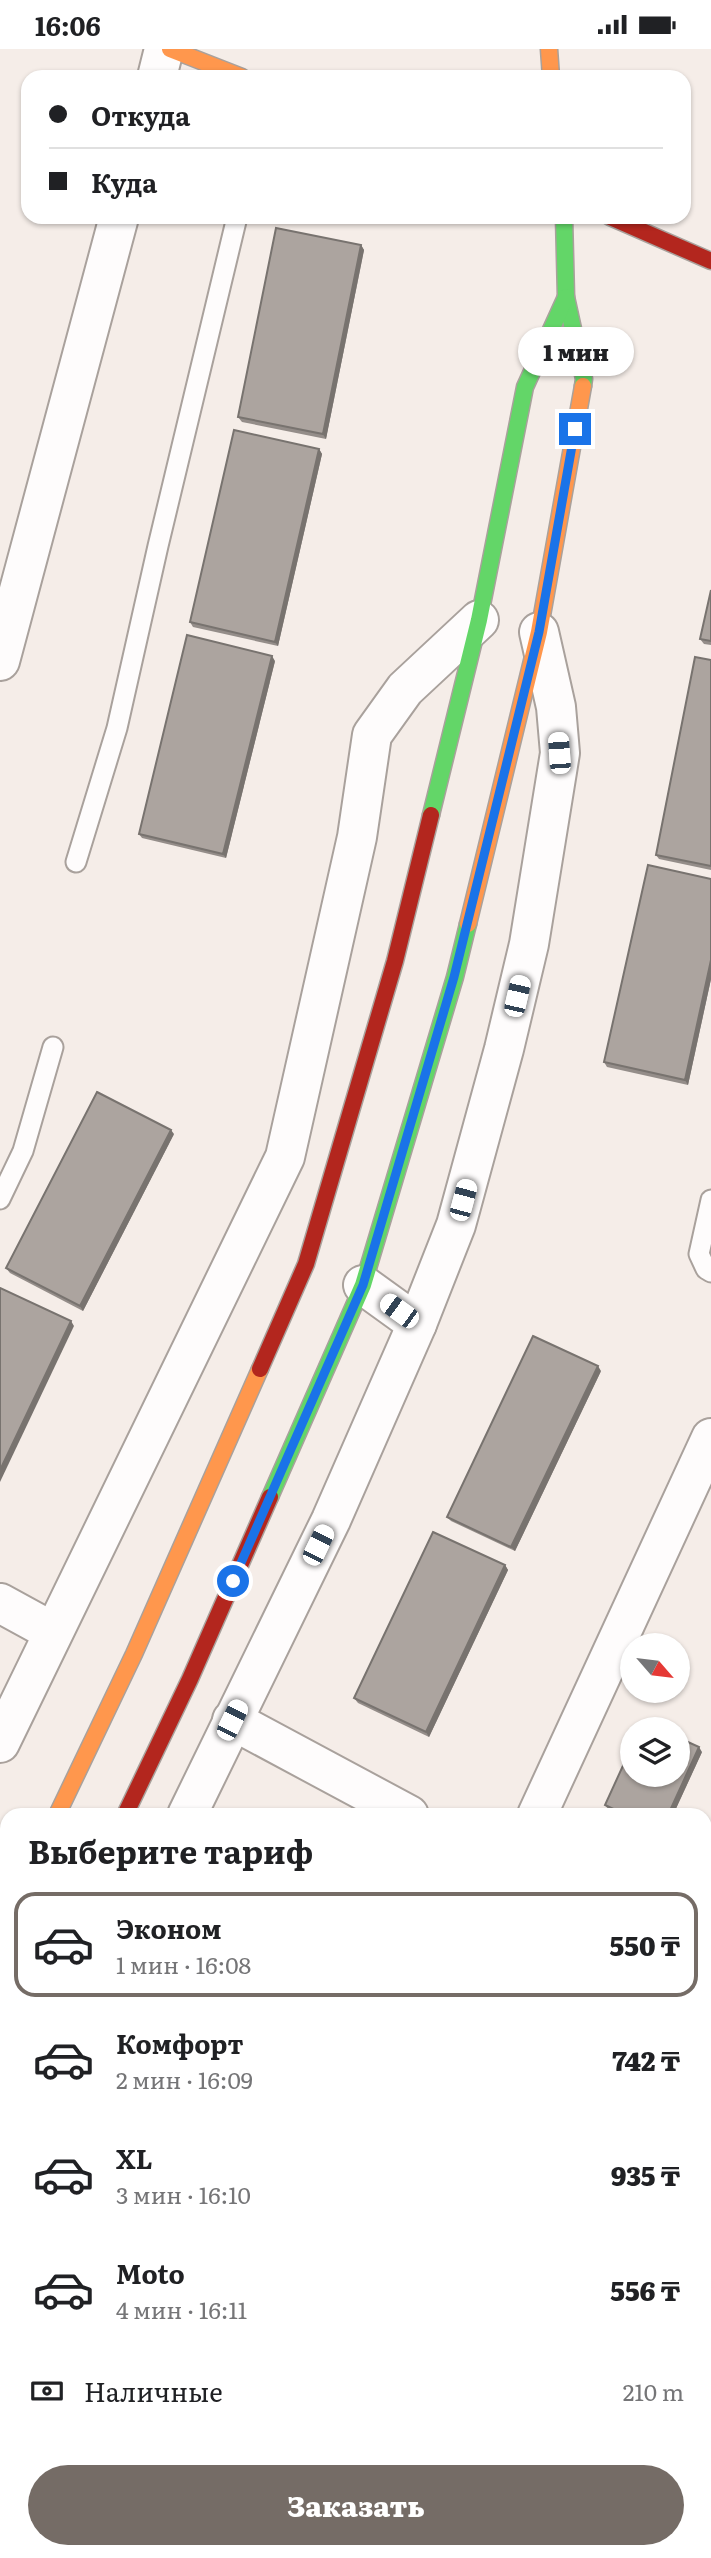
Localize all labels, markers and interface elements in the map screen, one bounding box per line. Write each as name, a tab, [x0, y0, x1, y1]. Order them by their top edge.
text: 16:06	[35, 5, 101, 44]
text: Откуда	[91, 95, 190, 134]
text: Куда	[91, 162, 157, 201]
callout: 1 мин	[517, 327, 633, 377]
text: 1 мин	[543, 334, 609, 368]
route end	[559, 413, 591, 445]
car	[548, 731, 571, 775]
car	[503, 973, 532, 1019]
car	[448, 1177, 479, 1223]
car	[376, 1290, 423, 1332]
car	[300, 1522, 337, 1568]
route start	[217, 1565, 249, 1597]
north arrow	[620, 1633, 690, 1703]
map controls	[620, 1633, 690, 1787]
car	[214, 1697, 251, 1743]
button: layers	[620, 1717, 690, 1787]
text: Выберите тариф	[28, 1826, 313, 1874]
text: Эконом	[116, 1908, 221, 1947]
icon: car	[32, 1913, 95, 1976]
text: 550 ₸	[610, 1925, 680, 1964]
text: 1 мин · 16:08	[116, 1947, 251, 1981]
text: Комфорт	[116, 2023, 243, 2062]
icon: car	[32, 2028, 95, 2091]
text: 742 ₸	[612, 2040, 680, 2079]
text: 2 мин · 16:09	[116, 2062, 253, 2096]
text: XL	[116, 2138, 153, 2177]
icon: car	[32, 2143, 95, 2206]
text: 935 ₸	[611, 2155, 680, 2194]
text: 3 мин · 16:10	[116, 2177, 251, 2211]
text: Moto	[116, 2253, 185, 2292]
icon: car	[32, 2258, 95, 2321]
text: 556 ₸	[610, 2270, 680, 2309]
text: 4 мин · 16:11	[116, 2292, 247, 2326]
text: Наличные	[84, 2371, 223, 2410]
icon: cash	[28, 2372, 66, 2410]
text: 210 m	[623, 2374, 684, 2408]
button: Заказать	[28, 2465, 684, 2545]

